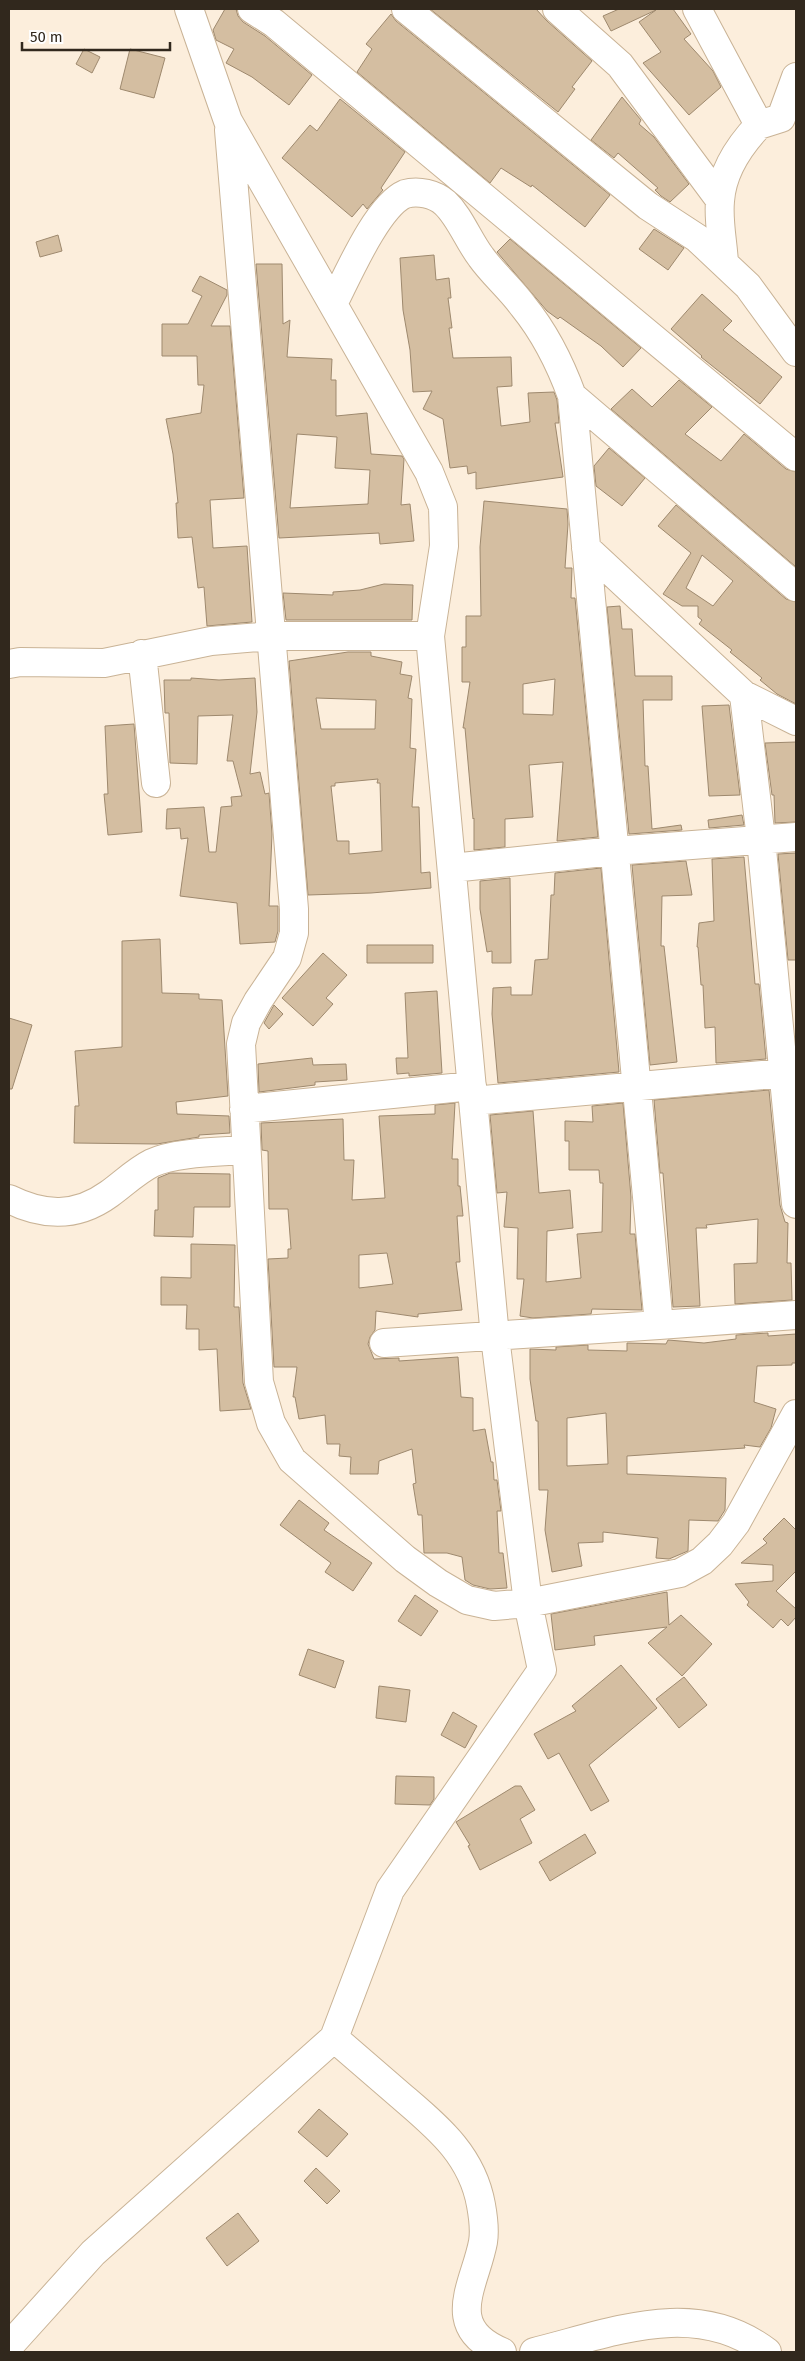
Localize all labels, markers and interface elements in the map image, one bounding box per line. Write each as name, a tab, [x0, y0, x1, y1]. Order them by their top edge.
scale bar	[22, 20, 170, 52]
text: 50 m	[30, 28, 63, 46]

